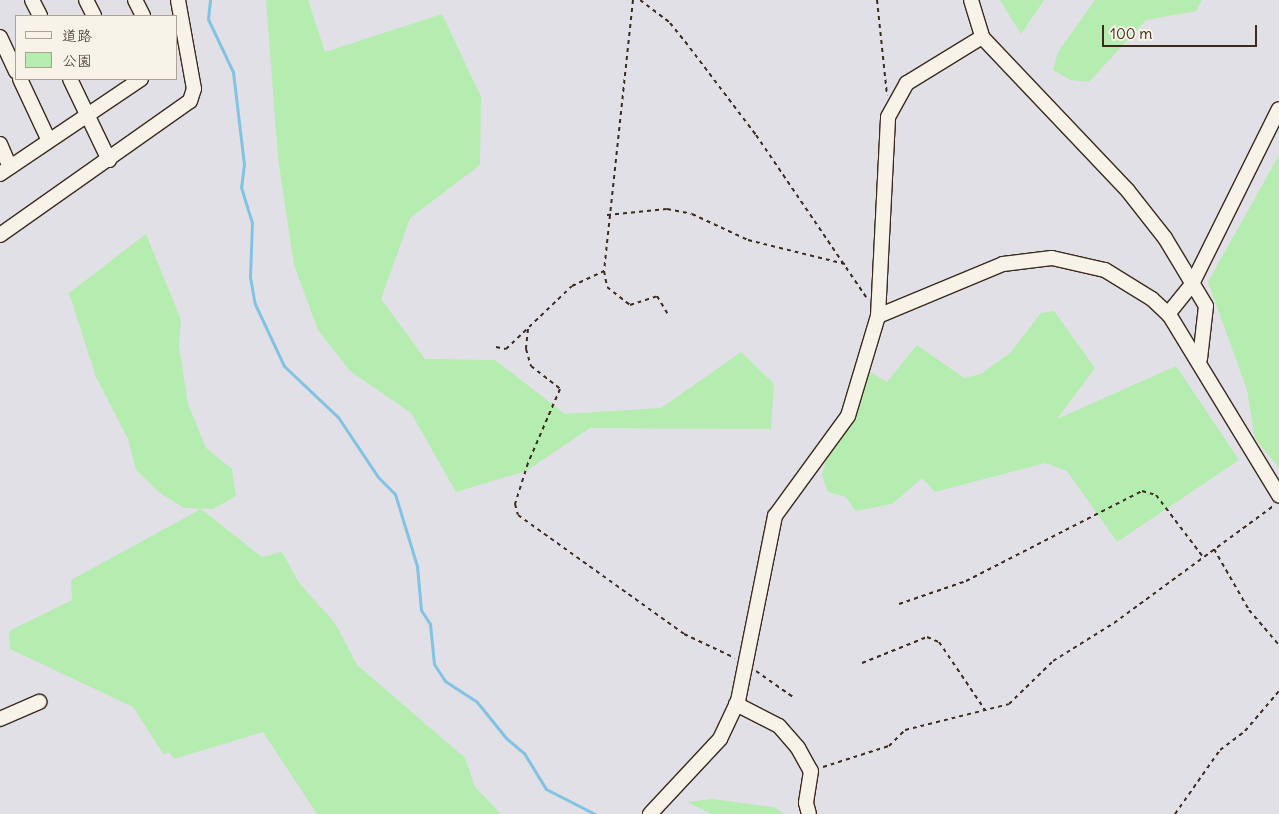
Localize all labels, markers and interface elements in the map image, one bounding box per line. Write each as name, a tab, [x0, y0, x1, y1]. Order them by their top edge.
legend	[15, 15, 178, 80]
scale bar	[1104, 15, 1259, 47]
text: 100 m	[1110, 24, 1152, 43]
text: 道路	[62, 26, 92, 45]
text: 公園	[62, 51, 92, 70]

